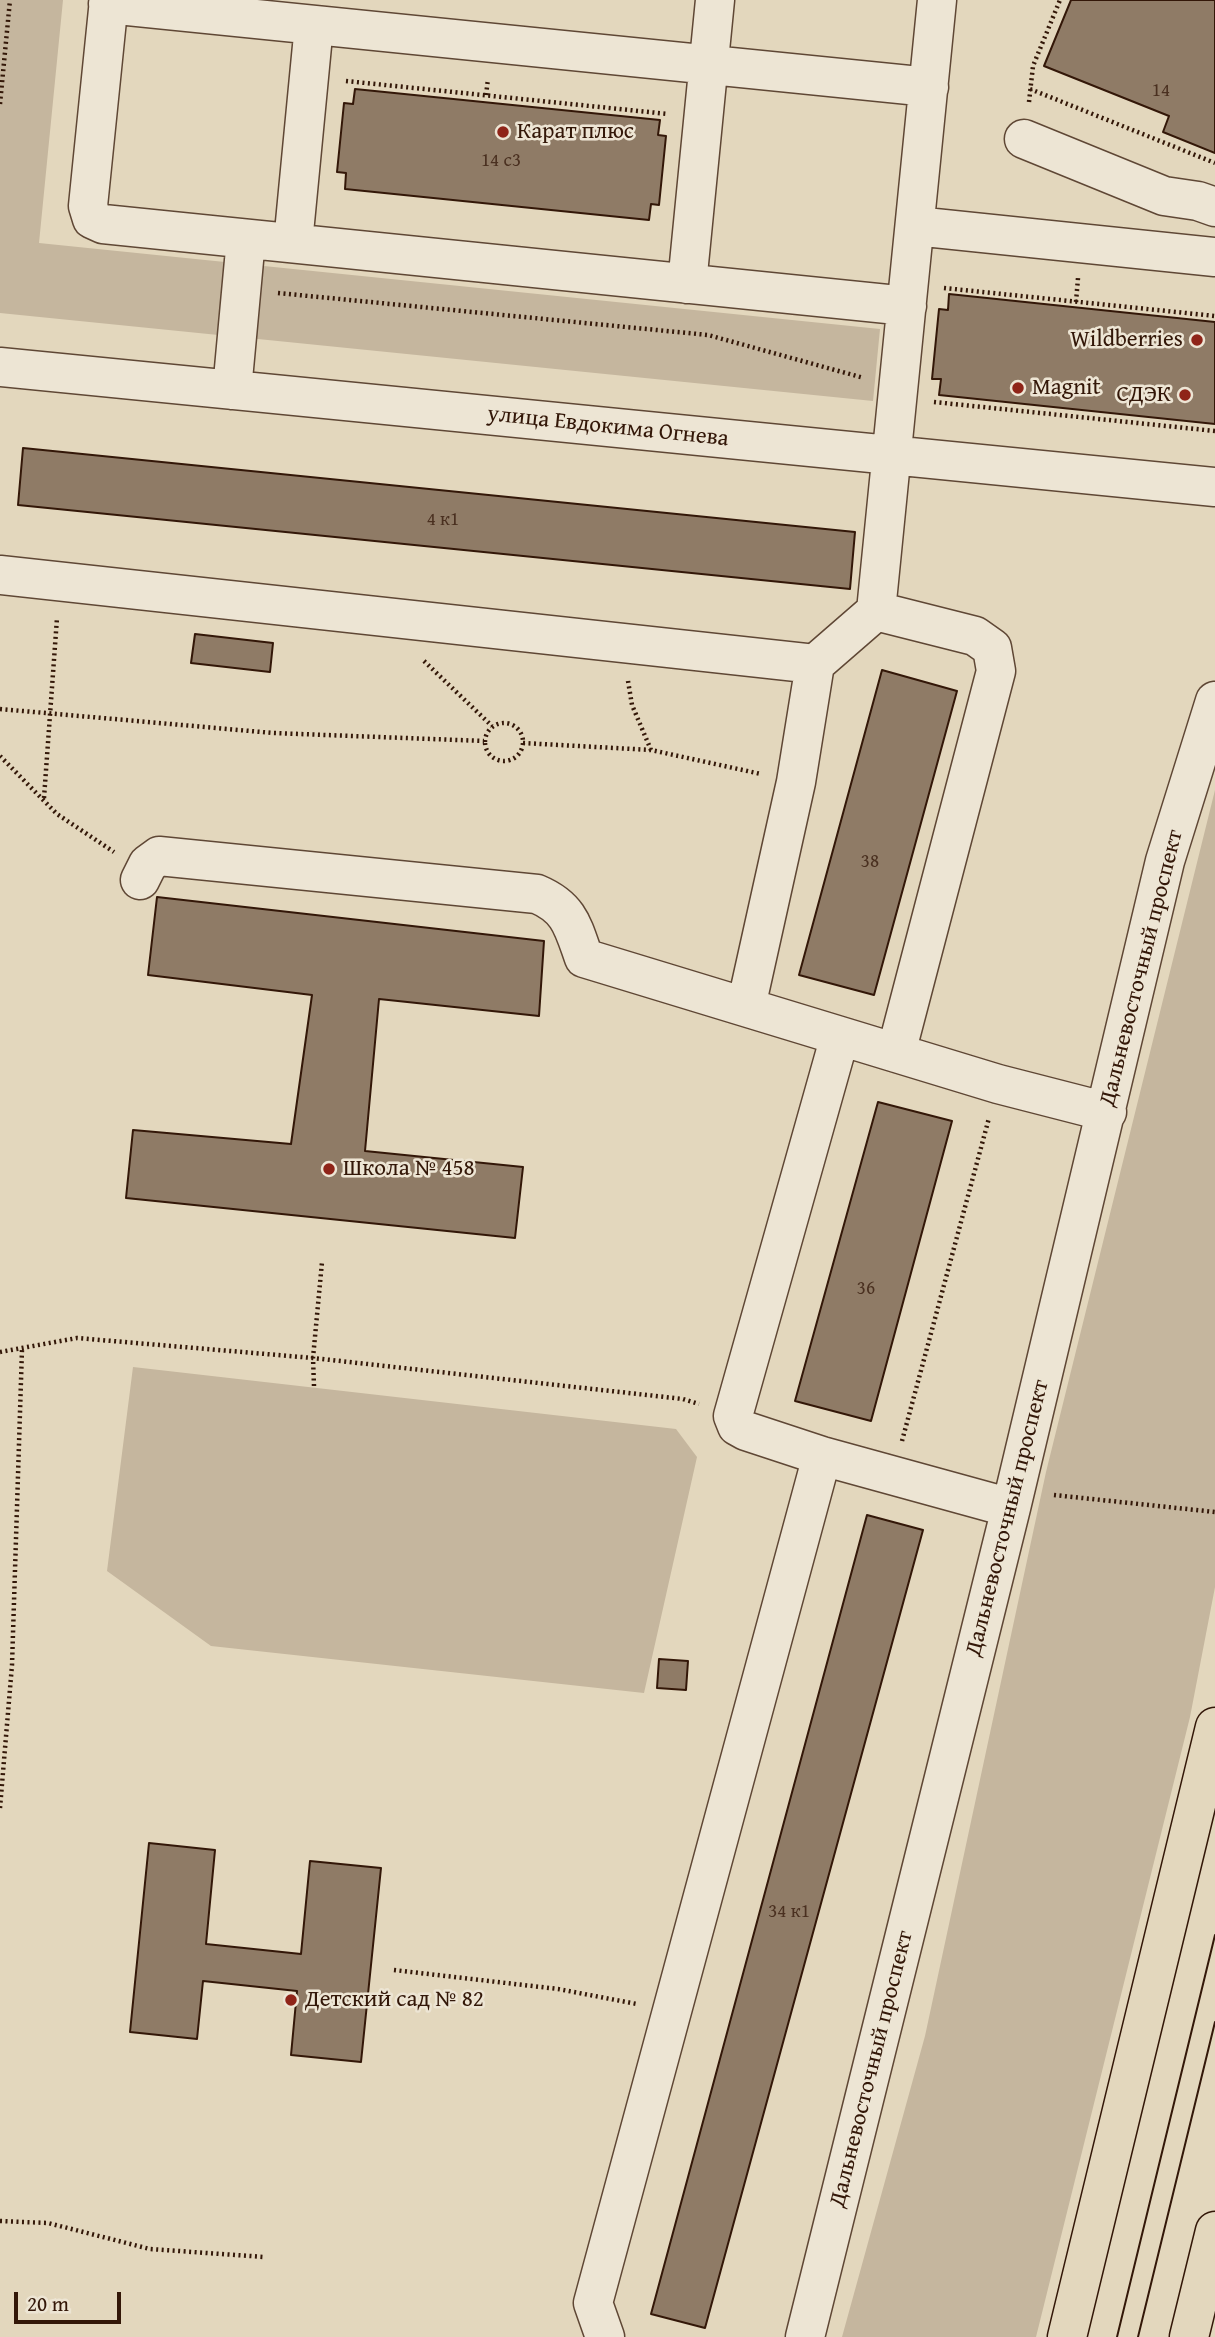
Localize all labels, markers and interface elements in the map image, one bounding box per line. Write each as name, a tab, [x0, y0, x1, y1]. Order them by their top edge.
house number: 14	[1152, 80, 1170, 102]
place label: Карат плюс	[517, 118, 634, 146]
marker: Карат плюс	[495, 124, 511, 140]
house number: 14 с3	[481, 150, 521, 172]
place label: Wildberries	[1070, 326, 1183, 354]
marker: Wildberries	[1189, 332, 1205, 348]
place label: Magnit	[1032, 374, 1101, 402]
marker: Magnit	[1010, 380, 1026, 396]
place label: СДЭК	[1117, 381, 1171, 409]
marker: СДЭК	[1177, 387, 1193, 403]
street label: улица Евдокима Огнева	[486, 401, 730, 453]
house number: 4 к1	[427, 509, 459, 531]
street label: Дальневосточный проспект	[1094, 827, 1190, 1109]
house number: 38	[861, 851, 879, 873]
place label: Школа № 458	[343, 1155, 475, 1183]
marker: Школа № 458	[321, 1161, 337, 1177]
house number: 36	[857, 1278, 875, 1300]
street label: Дальневосточный проспект	[960, 1377, 1056, 1659]
house number: 34 к1	[768, 1901, 810, 1923]
street label: Дальневосточный проспект	[824, 1928, 920, 2210]
place label: Детский сад № 82	[305, 1986, 484, 2014]
marker: Детский сад № 82	[283, 1992, 299, 2008]
scale bar	[18, 2278, 124, 2322]
text: 20 m	[27, 2288, 69, 2319]

